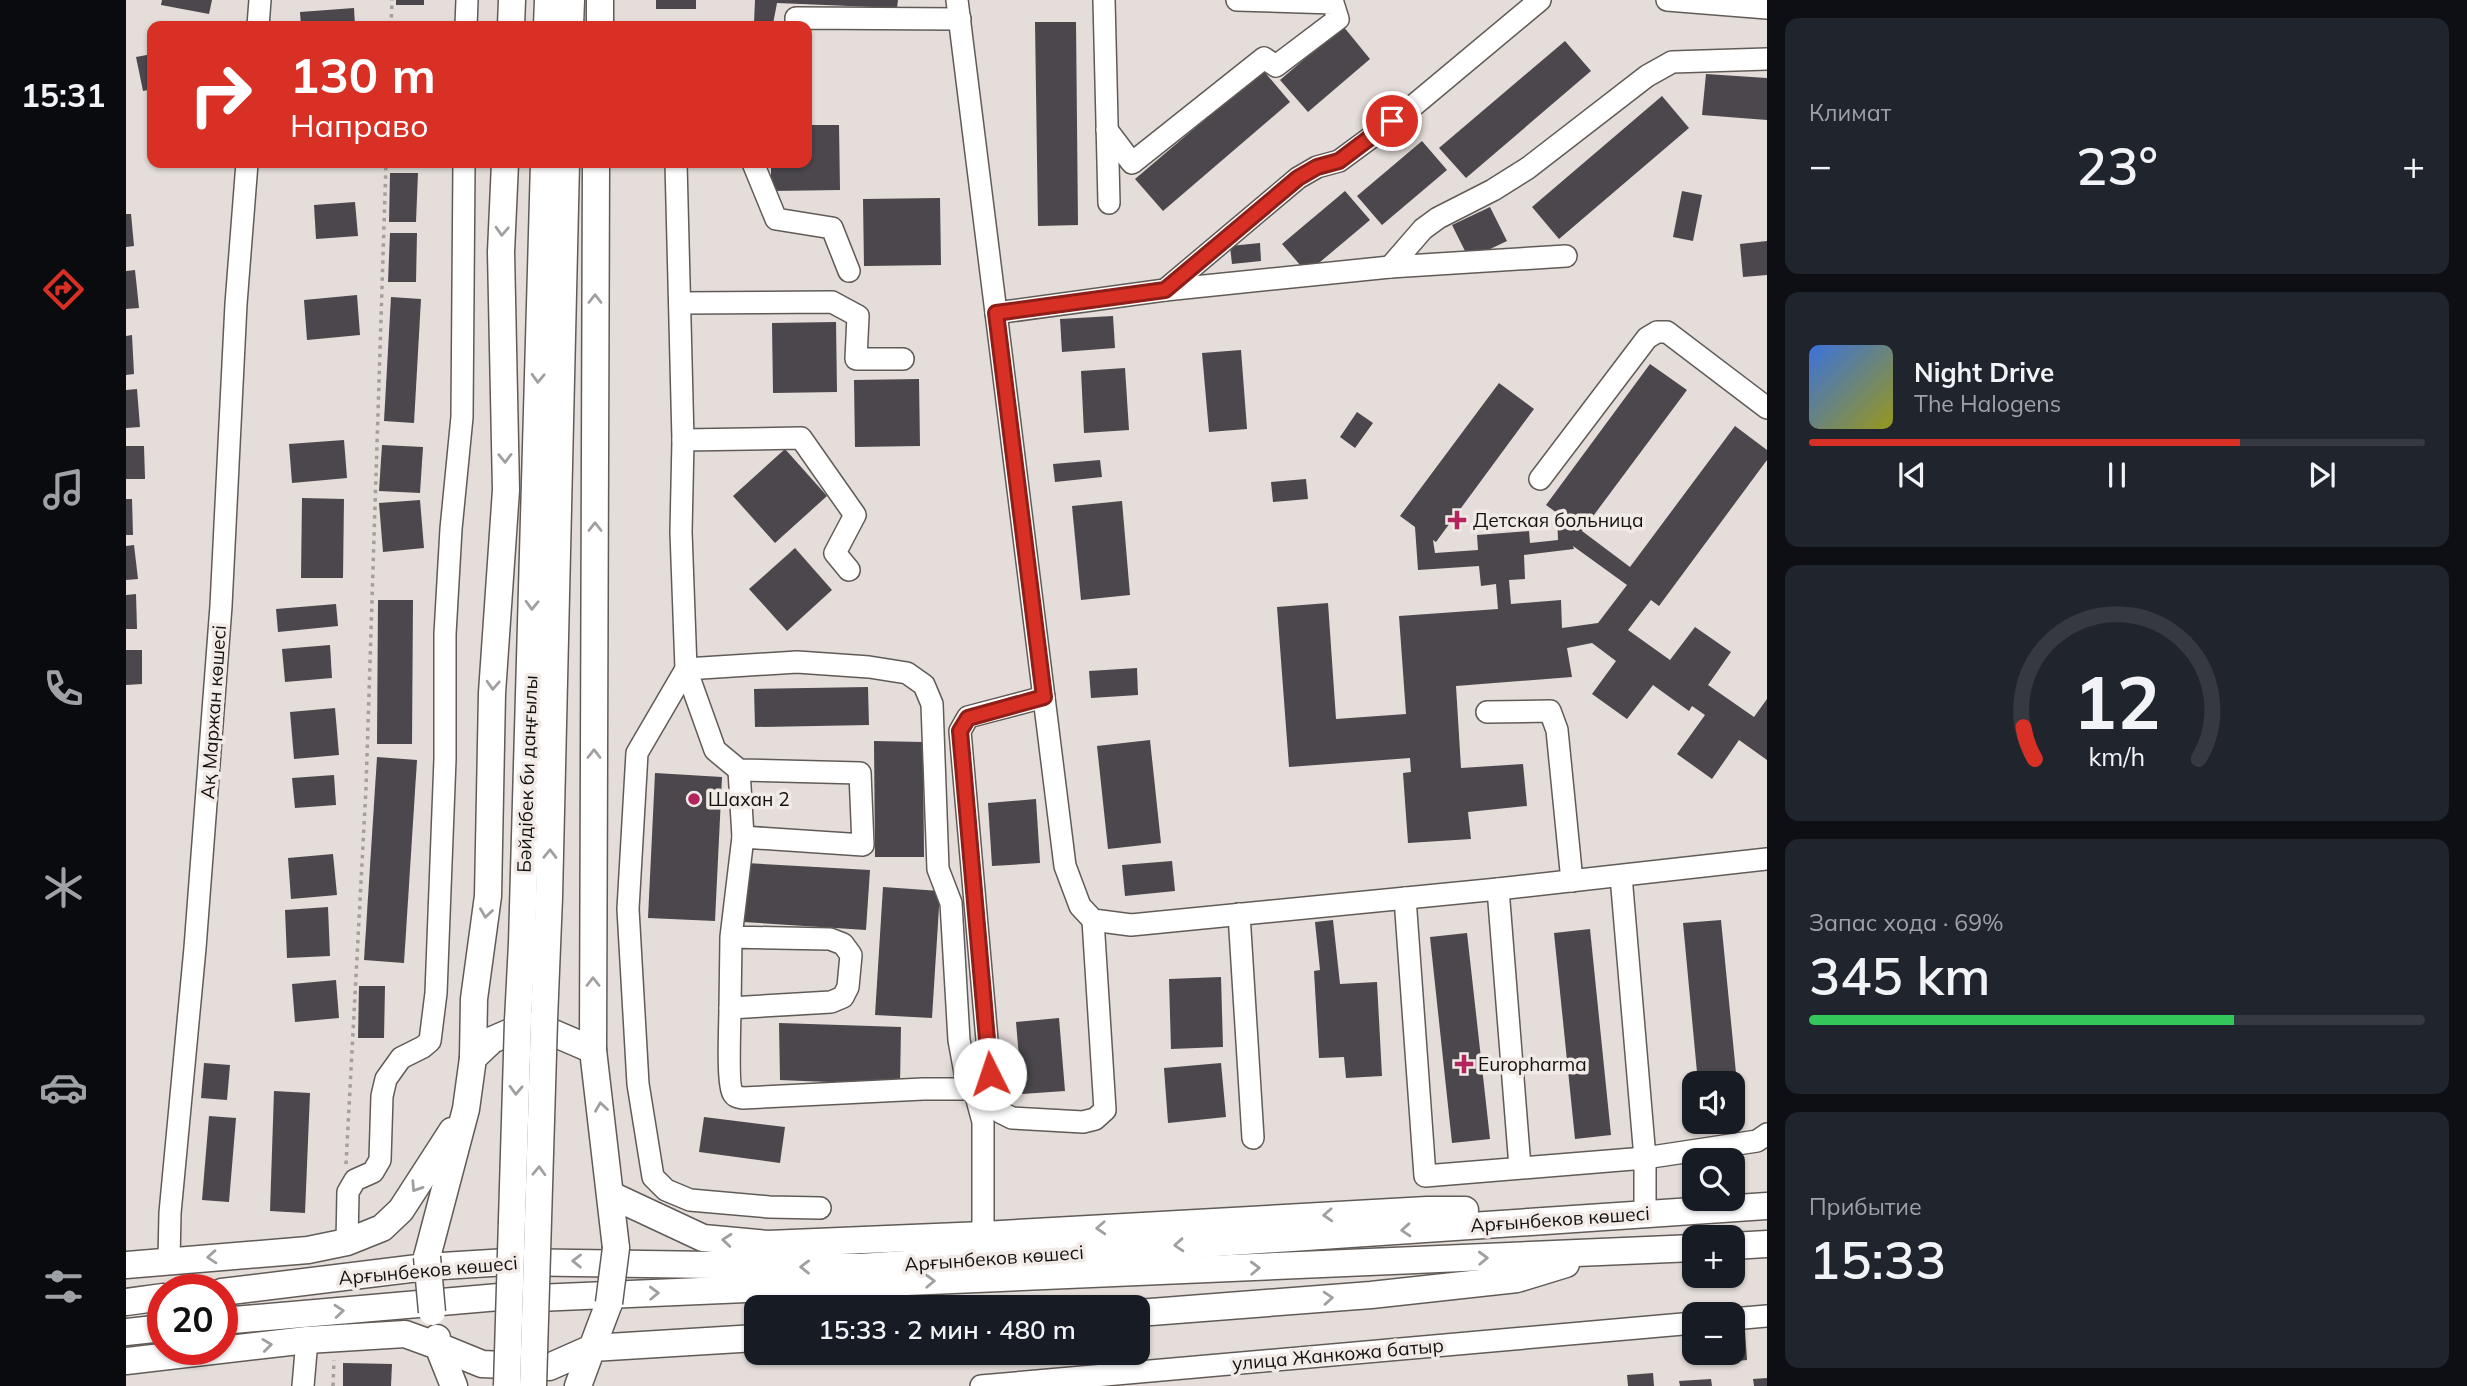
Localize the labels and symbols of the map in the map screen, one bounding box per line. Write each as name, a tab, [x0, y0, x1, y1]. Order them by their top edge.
pin	[1362, 91, 1422, 151]
one-way arrow	[494, 226, 509, 237]
one-way arrow	[587, 293, 603, 304]
one-way arrow	[530, 373, 546, 384]
one-way arrow	[497, 454, 513, 464]
place label: Детская больница	[1473, 508, 1644, 532]
marker: Детская больница	[1447, 510, 1467, 530]
one-way arrow	[587, 521, 603, 531]
one-way arrow	[524, 600, 539, 611]
street label: Ақ Маржан көшесі	[195, 624, 231, 800]
street label: Бәйдібек би даңғылы	[512, 675, 542, 873]
one-way arrow	[485, 680, 500, 691]
one-way arrow	[586, 748, 602, 759]
place label: Шахан 2	[708, 787, 790, 811]
marker: Шахан 2	[686, 791, 702, 807]
one-way arrow	[542, 848, 557, 859]
one-way arrow	[478, 907, 493, 919]
one-way arrow	[585, 976, 601, 986]
position arrow	[953, 1037, 1027, 1111]
place label: Europharma	[1478, 1052, 1587, 1076]
marker: Europharma	[1456, 1056, 1472, 1072]
one-way arrow	[509, 1084, 524, 1095]
one-way arrow	[594, 1102, 609, 1113]
one-way arrow	[532, 1165, 547, 1176]
one-way arrow	[412, 1179, 425, 1192]
street label: Арғынбеков көшесі	[1469, 1201, 1651, 1237]
one-way arrow	[1323, 1208, 1334, 1223]
one-way arrow	[1095, 1221, 1106, 1236]
one-way arrow	[1400, 1222, 1411, 1237]
one-way arrow	[721, 1233, 732, 1248]
one-way arrow	[1173, 1237, 1184, 1252]
street label: Арғынбеков көшесі	[903, 1240, 1085, 1276]
one-way arrow	[207, 1249, 218, 1264]
street label: Арғынбеков көшесі	[337, 1250, 519, 1290]
one-way arrow	[1477, 1251, 1488, 1266]
one-way arrow	[572, 1253, 582, 1269]
one-way arrow	[799, 1259, 810, 1274]
one-way arrow	[1250, 1260, 1261, 1275]
speed limit sign: 20	[147, 1274, 238, 1365]
one-way arrow	[925, 1274, 936, 1289]
one-way arrow	[649, 1286, 660, 1301]
one-way arrow	[1322, 1291, 1333, 1306]
one-way arrow	[334, 1304, 345, 1319]
street label: улица Жанкожа батыр	[1231, 1333, 1445, 1375]
one-way arrow	[261, 1337, 273, 1352]

